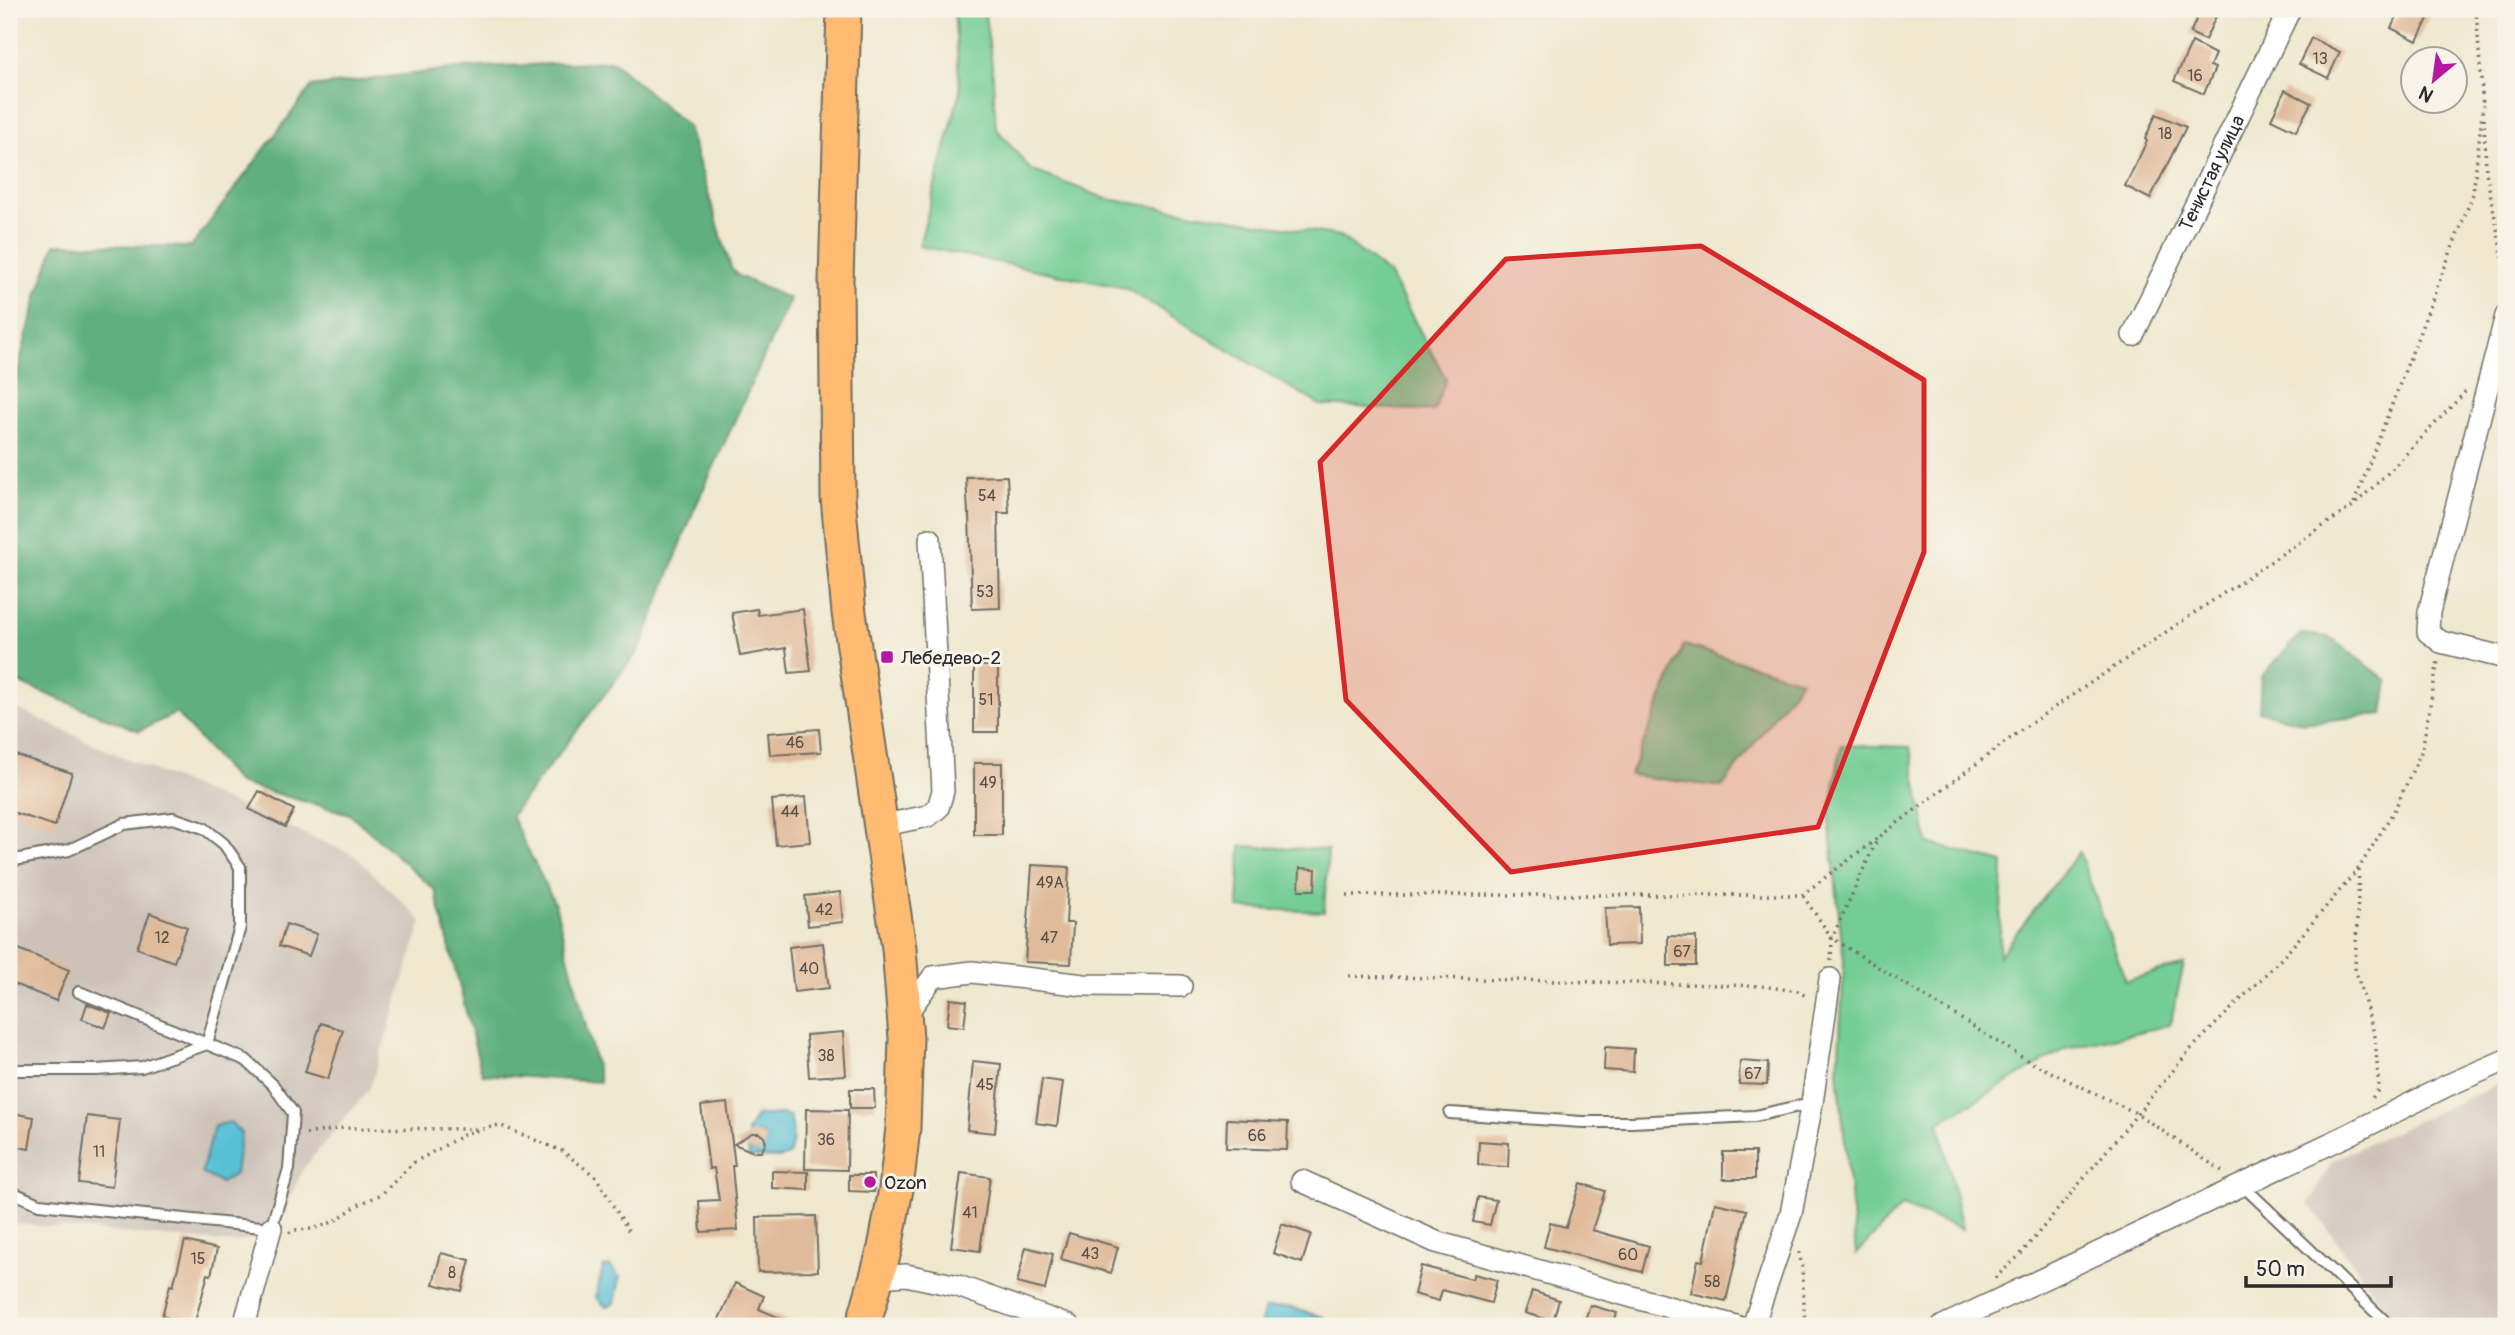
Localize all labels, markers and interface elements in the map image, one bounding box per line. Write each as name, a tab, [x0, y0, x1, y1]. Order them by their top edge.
north arrow	[2400, 46, 2470, 116]
house number: 13	[2312, 49, 2328, 69]
house number: 16	[2187, 66, 2203, 86]
text: N	[2415, 80, 2438, 108]
street label: Тенистая улица	[2174, 111, 2250, 235]
house number: 18	[2158, 124, 2172, 144]
house number: 54	[978, 486, 996, 506]
house number: 53	[976, 582, 994, 602]
place label: Лебедево-2	[900, 646, 1001, 670]
marker: Лебедево-2	[879, 649, 895, 665]
house number: 51	[979, 690, 993, 710]
house number: 46	[786, 733, 804, 753]
house number: 49	[979, 773, 997, 793]
house number: 44	[781, 802, 799, 822]
house number: 49А	[1036, 873, 1064, 893]
house number: 42	[815, 900, 833, 920]
house number: 12	[154, 928, 170, 948]
house number: 47	[1040, 928, 1058, 948]
house number: 67	[1673, 942, 1691, 962]
house number: 40	[799, 959, 819, 979]
house number: 38	[818, 1046, 835, 1066]
house number: 67	[1744, 1064, 1762, 1084]
house number: 45	[976, 1075, 994, 1095]
house number: 66	[1248, 1126, 1266, 1146]
house number: 36	[817, 1130, 835, 1150]
house number: 11	[93, 1142, 105, 1162]
place label: Ozon	[884, 1171, 927, 1195]
marker: Ozon	[862, 1174, 878, 1190]
house number: 41	[962, 1203, 978, 1223]
house number: 43	[1081, 1244, 1099, 1264]
scale bar	[2246, 1244, 2391, 1288]
house number: 60	[1618, 1245, 1638, 1265]
house number: 15	[191, 1249, 205, 1269]
text: 50 m	[2256, 1256, 2305, 1283]
house number: 8	[448, 1263, 456, 1283]
house number: 58	[1704, 1272, 1720, 1292]

